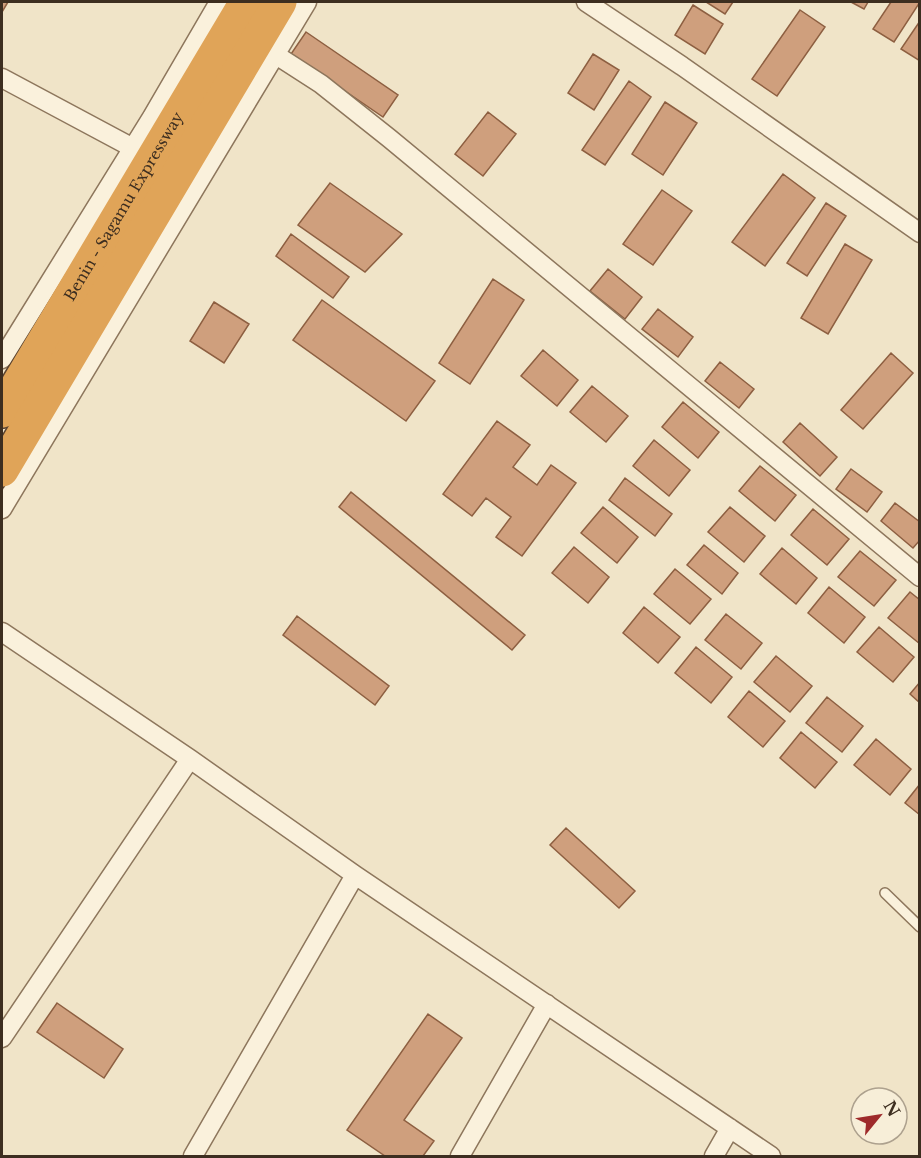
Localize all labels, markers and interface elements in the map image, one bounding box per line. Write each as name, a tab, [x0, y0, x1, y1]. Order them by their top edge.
street label: Benin - Sagamu Expressway	[60, 108, 187, 304]
north arrow	[849, 1086, 909, 1146]
text: N	[880, 1097, 904, 1120]

